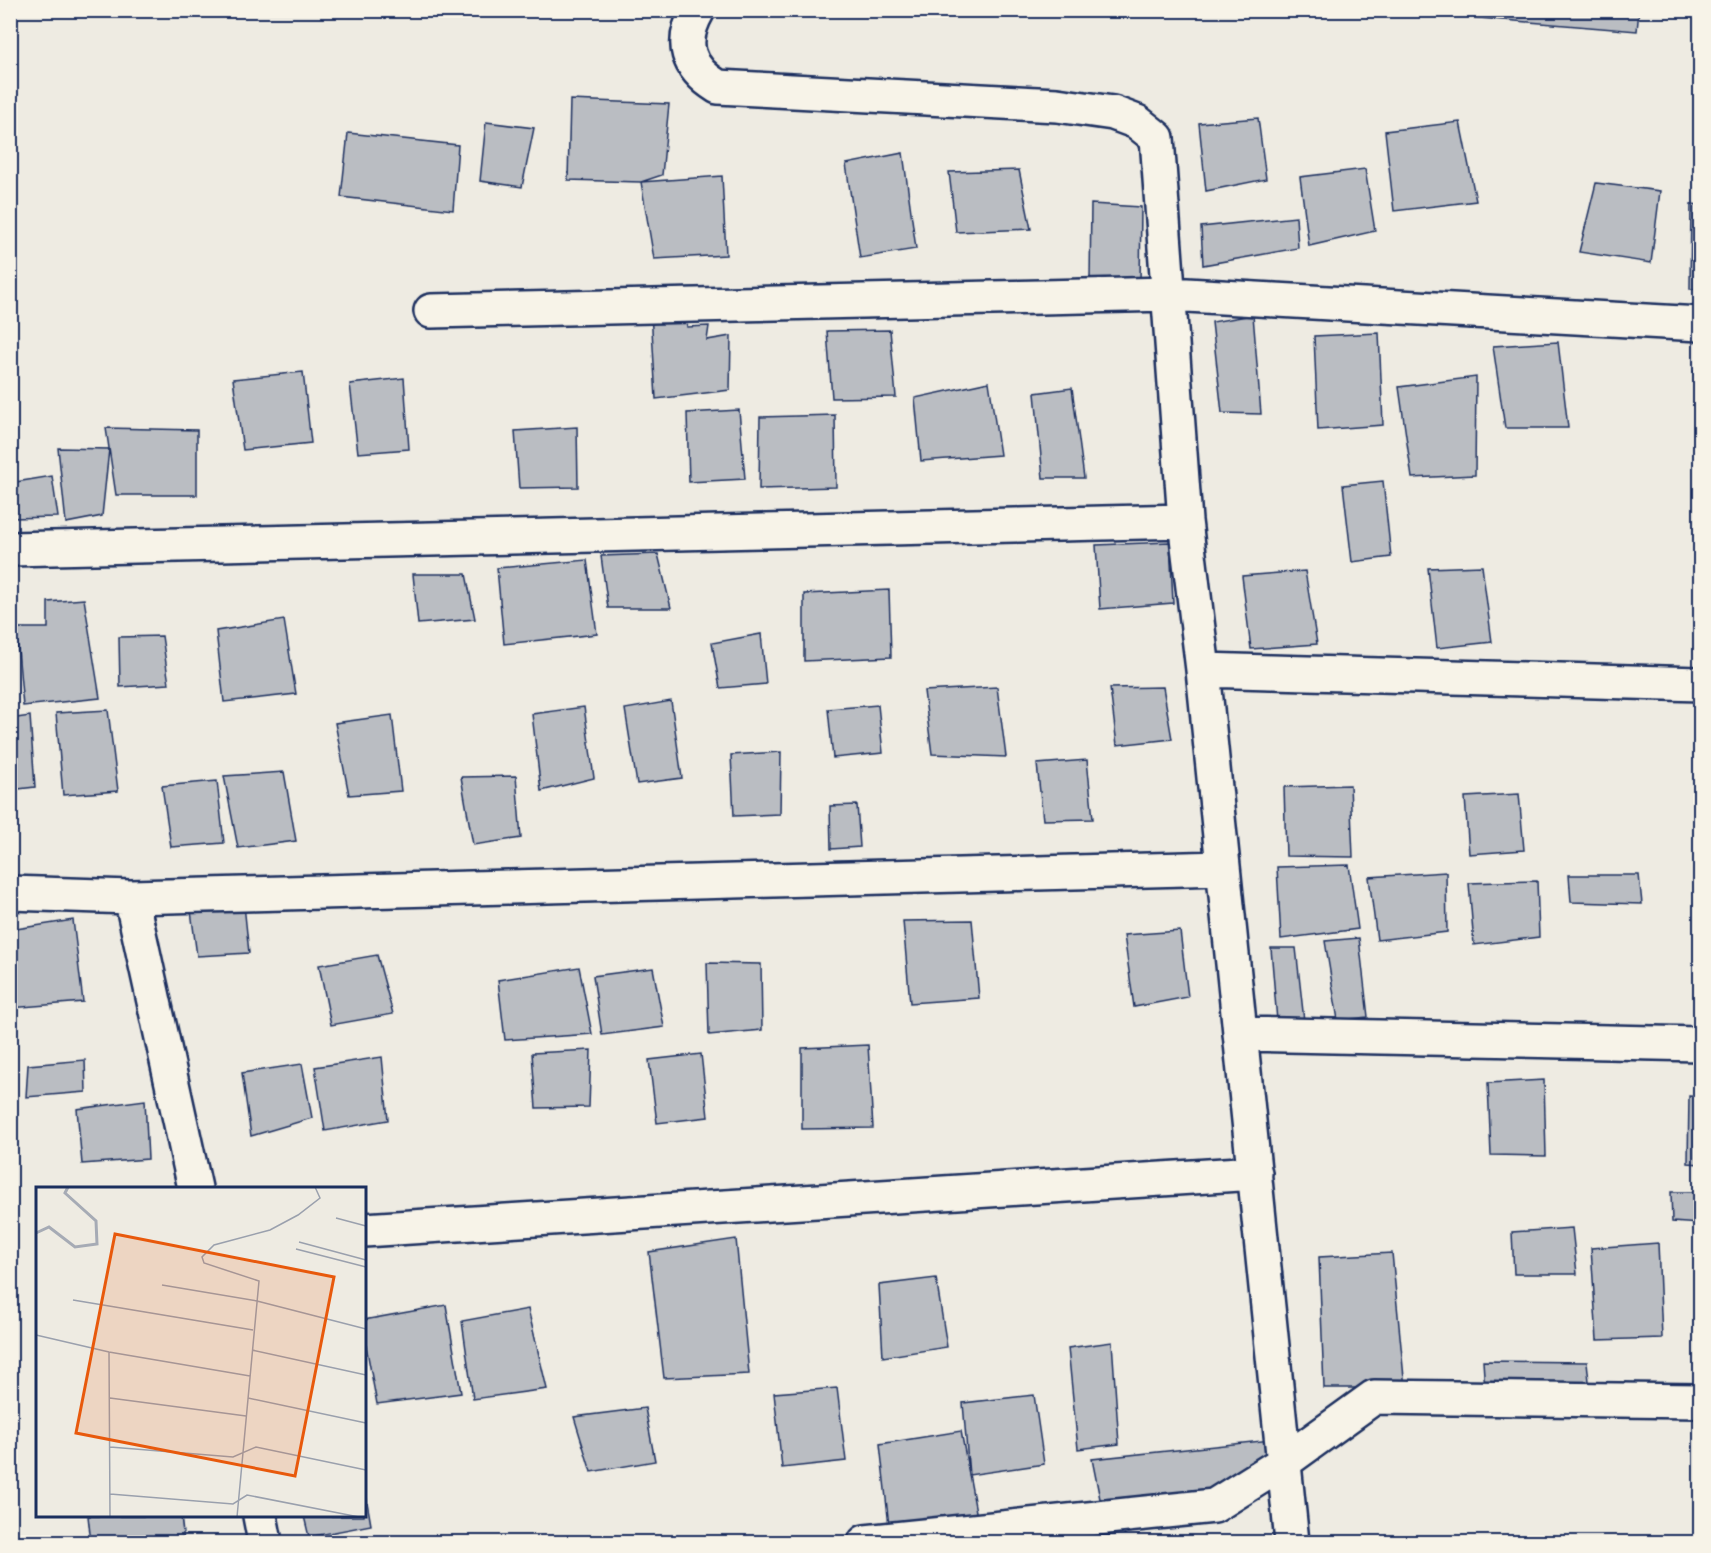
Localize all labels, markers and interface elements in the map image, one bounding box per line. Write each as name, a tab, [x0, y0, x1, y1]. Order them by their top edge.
inset map	[36, 1187, 366, 1517]

